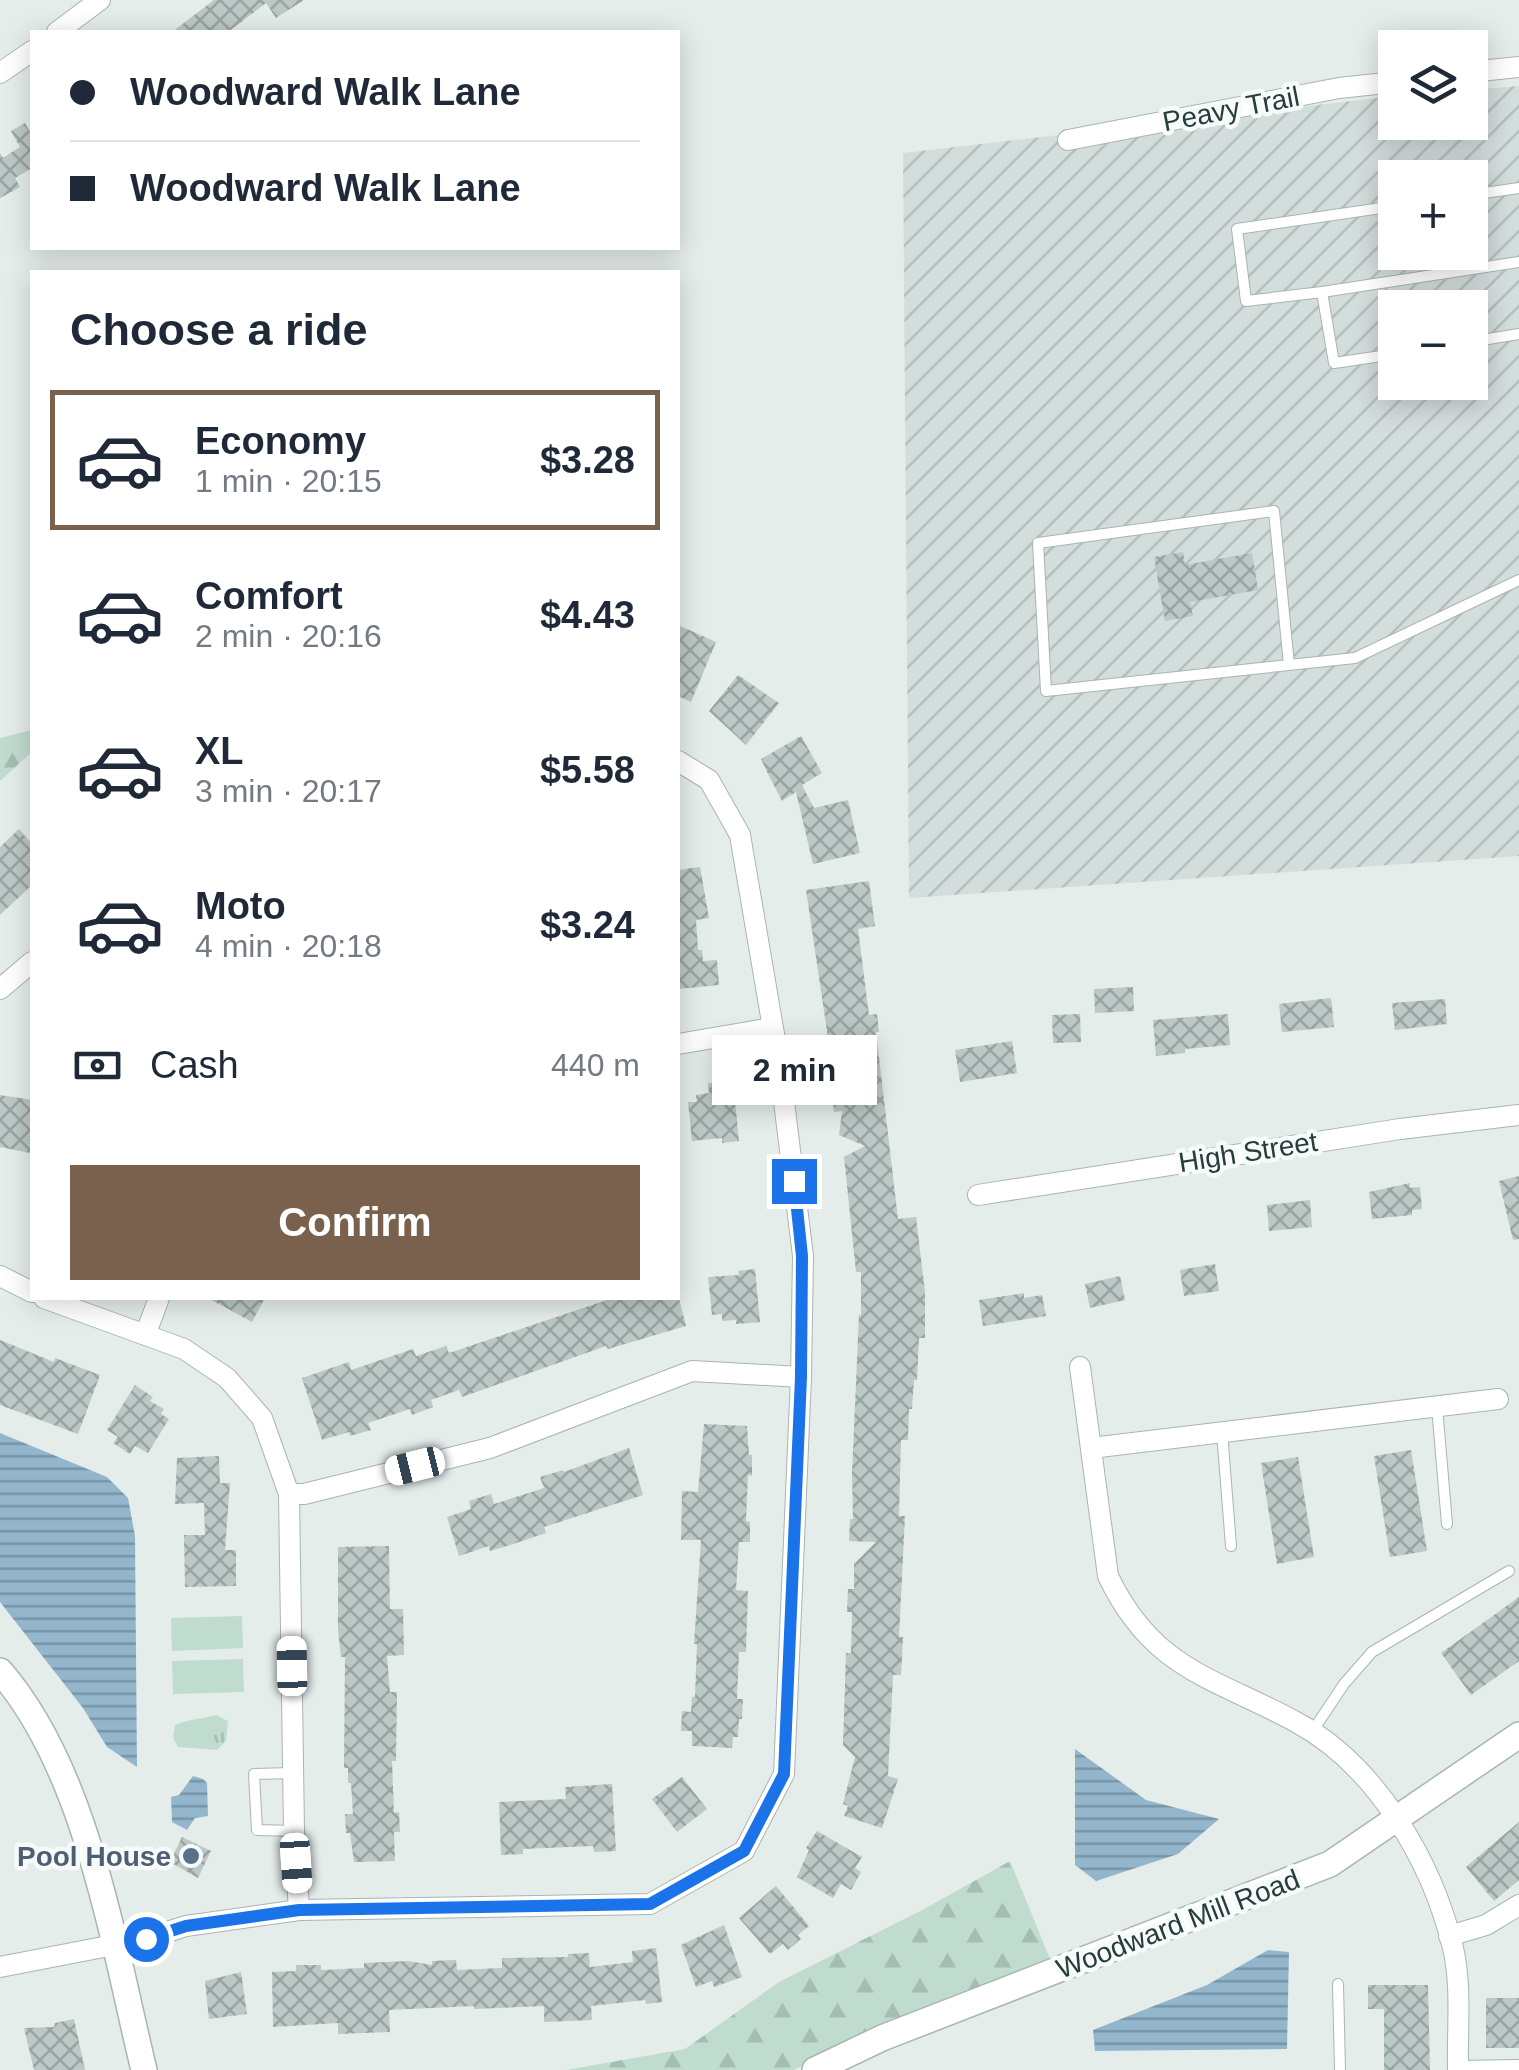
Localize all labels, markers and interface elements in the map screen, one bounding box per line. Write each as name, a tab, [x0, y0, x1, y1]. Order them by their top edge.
map controls	[1378, 30, 1488, 400]
button: layers	[1378, 30, 1488, 140]
text: Woodward Walk Lane	[130, 71, 521, 113]
street label: Peavy Trail	[1160, 81, 1302, 137]
button: +	[1378, 160, 1488, 270]
text: Woodward Walk Lane	[130, 167, 521, 209]
button: −	[1378, 290, 1488, 400]
text: Choose a ride	[70, 304, 368, 355]
icon: car	[75, 415, 165, 505]
text: Economy	[195, 420, 366, 462]
text: $3.28	[540, 439, 635, 481]
text: 1 min · 20:15	[195, 463, 382, 499]
icon: car	[75, 570, 165, 660]
text: Comfort	[195, 575, 343, 617]
text: $4.43	[540, 594, 635, 636]
text: 2 min · 20:16	[195, 618, 382, 654]
icon: car	[75, 725, 165, 815]
text: XL	[195, 730, 244, 772]
text: $5.58	[540, 749, 635, 791]
text: 3 min · 20:17	[195, 773, 382, 809]
icon: car	[75, 880, 165, 970]
text: Moto	[195, 885, 286, 927]
text: $3.24	[540, 904, 635, 946]
text: 4 min · 20:18	[195, 928, 382, 964]
callout: 2 min	[712, 1036, 876, 1106]
icon: cash	[70, 1038, 125, 1093]
text: Cash	[150, 1044, 239, 1086]
text: 440 m	[551, 1047, 640, 1083]
text: 2 min	[753, 1052, 836, 1088]
street label: High Street	[1176, 1126, 1320, 1178]
route end	[772, 1159, 817, 1204]
button: Confirm	[70, 1165, 640, 1280]
car	[382, 1444, 448, 1488]
car	[276, 1636, 308, 1696]
car	[279, 1832, 313, 1894]
place label: Pool House	[17, 1841, 171, 1872]
marker: Pool House	[180, 1845, 202, 1867]
street label: Woodward Mill Road	[1052, 1863, 1304, 1985]
route start	[124, 1917, 169, 1962]

